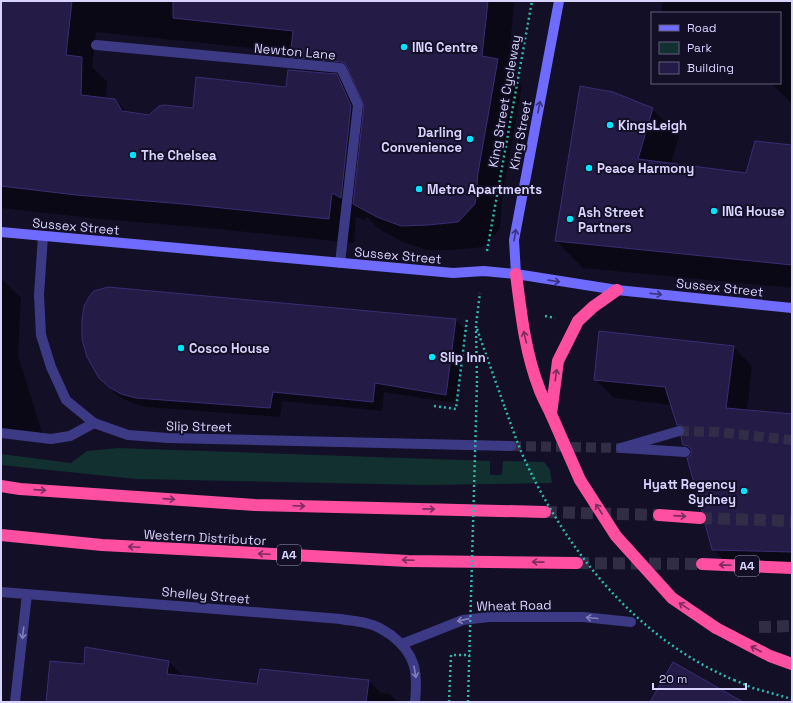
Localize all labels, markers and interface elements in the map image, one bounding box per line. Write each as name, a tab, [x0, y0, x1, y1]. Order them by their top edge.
legend	[651, 12, 781, 84]
text: Road	[687, 20, 716, 36]
street label: King Street Cycleway	[485, 34, 523, 168]
street label: Newton Lane	[253, 39, 337, 64]
place label: ING Centre	[412, 39, 478, 56]
text: Park	[687, 40, 712, 56]
marker: ING Centre	[399, 42, 409, 52]
text: Building	[687, 60, 734, 76]
street label: King Street	[506, 99, 534, 171]
one-way arrow	[535, 101, 543, 114]
place label: KingsLeigh	[618, 117, 687, 134]
marker: KingsLeigh	[605, 120, 615, 130]
place label: Darling Convenience	[381, 124, 462, 156]
marker: Darling Convenience	[465, 134, 475, 144]
place label: The Chelsea	[141, 147, 217, 164]
marker: The Chelsea	[128, 150, 138, 160]
place label: Peace Harmony	[597, 160, 694, 177]
marker: Peace Harmony	[584, 163, 594, 173]
place label: Metro Apartments	[427, 181, 542, 198]
marker: Metro Apartments	[414, 184, 424, 194]
place label: ING House	[722, 203, 785, 220]
place label: Ash Street Partners	[578, 204, 644, 236]
marker: ING House	[709, 206, 719, 216]
street label: Sussex Street	[32, 214, 120, 239]
marker: Ash Street Partners	[565, 214, 575, 224]
one-way arrow	[511, 229, 519, 242]
street label: Sussex Street	[354, 243, 442, 268]
street label: Sussex Street	[675, 274, 764, 301]
one-way arrow	[547, 277, 560, 285]
one-way arrow	[649, 290, 662, 297]
one-way arrow	[521, 331, 528, 344]
place label: Cosco House	[189, 340, 270, 357]
marker: Cosco House	[176, 343, 186, 353]
place label: Slip Inn	[440, 349, 486, 366]
marker: Slip Inn	[427, 352, 437, 362]
one-way arrow	[552, 369, 560, 382]
street label: Slip Street	[166, 417, 232, 436]
place label: Hyatt Regency Sydney	[643, 476, 736, 508]
marker: Hyatt Regency Sydney	[739, 486, 749, 496]
one-way arrow	[33, 487, 46, 494]
one-way arrow	[162, 495, 175, 502]
one-way arrow	[292, 502, 305, 510]
one-way arrow	[595, 504, 603, 515]
one-way arrow	[422, 506, 435, 513]
one-way arrow	[673, 513, 686, 520]
street label: Western Distributor	[143, 526, 267, 549]
one-way arrow	[128, 543, 141, 550]
road number: A4	[277, 545, 301, 565]
one-way arrow	[258, 550, 271, 557]
road number: A4	[735, 556, 759, 576]
one-way arrow	[402, 557, 415, 564]
one-way arrow	[532, 558, 545, 566]
one-way arrow	[719, 561, 732, 569]
street label: Shelley Street	[161, 583, 251, 608]
street label: Wheat Road	[476, 596, 552, 615]
one-way arrow	[679, 602, 690, 610]
one-way arrow	[586, 615, 599, 622]
one-way arrow	[456, 617, 469, 625]
one-way arrow	[19, 626, 27, 639]
one-way arrow	[750, 645, 762, 652]
one-way arrow	[411, 665, 419, 678]
scale bar	[653, 665, 746, 691]
text: 20 m	[659, 671, 687, 687]

